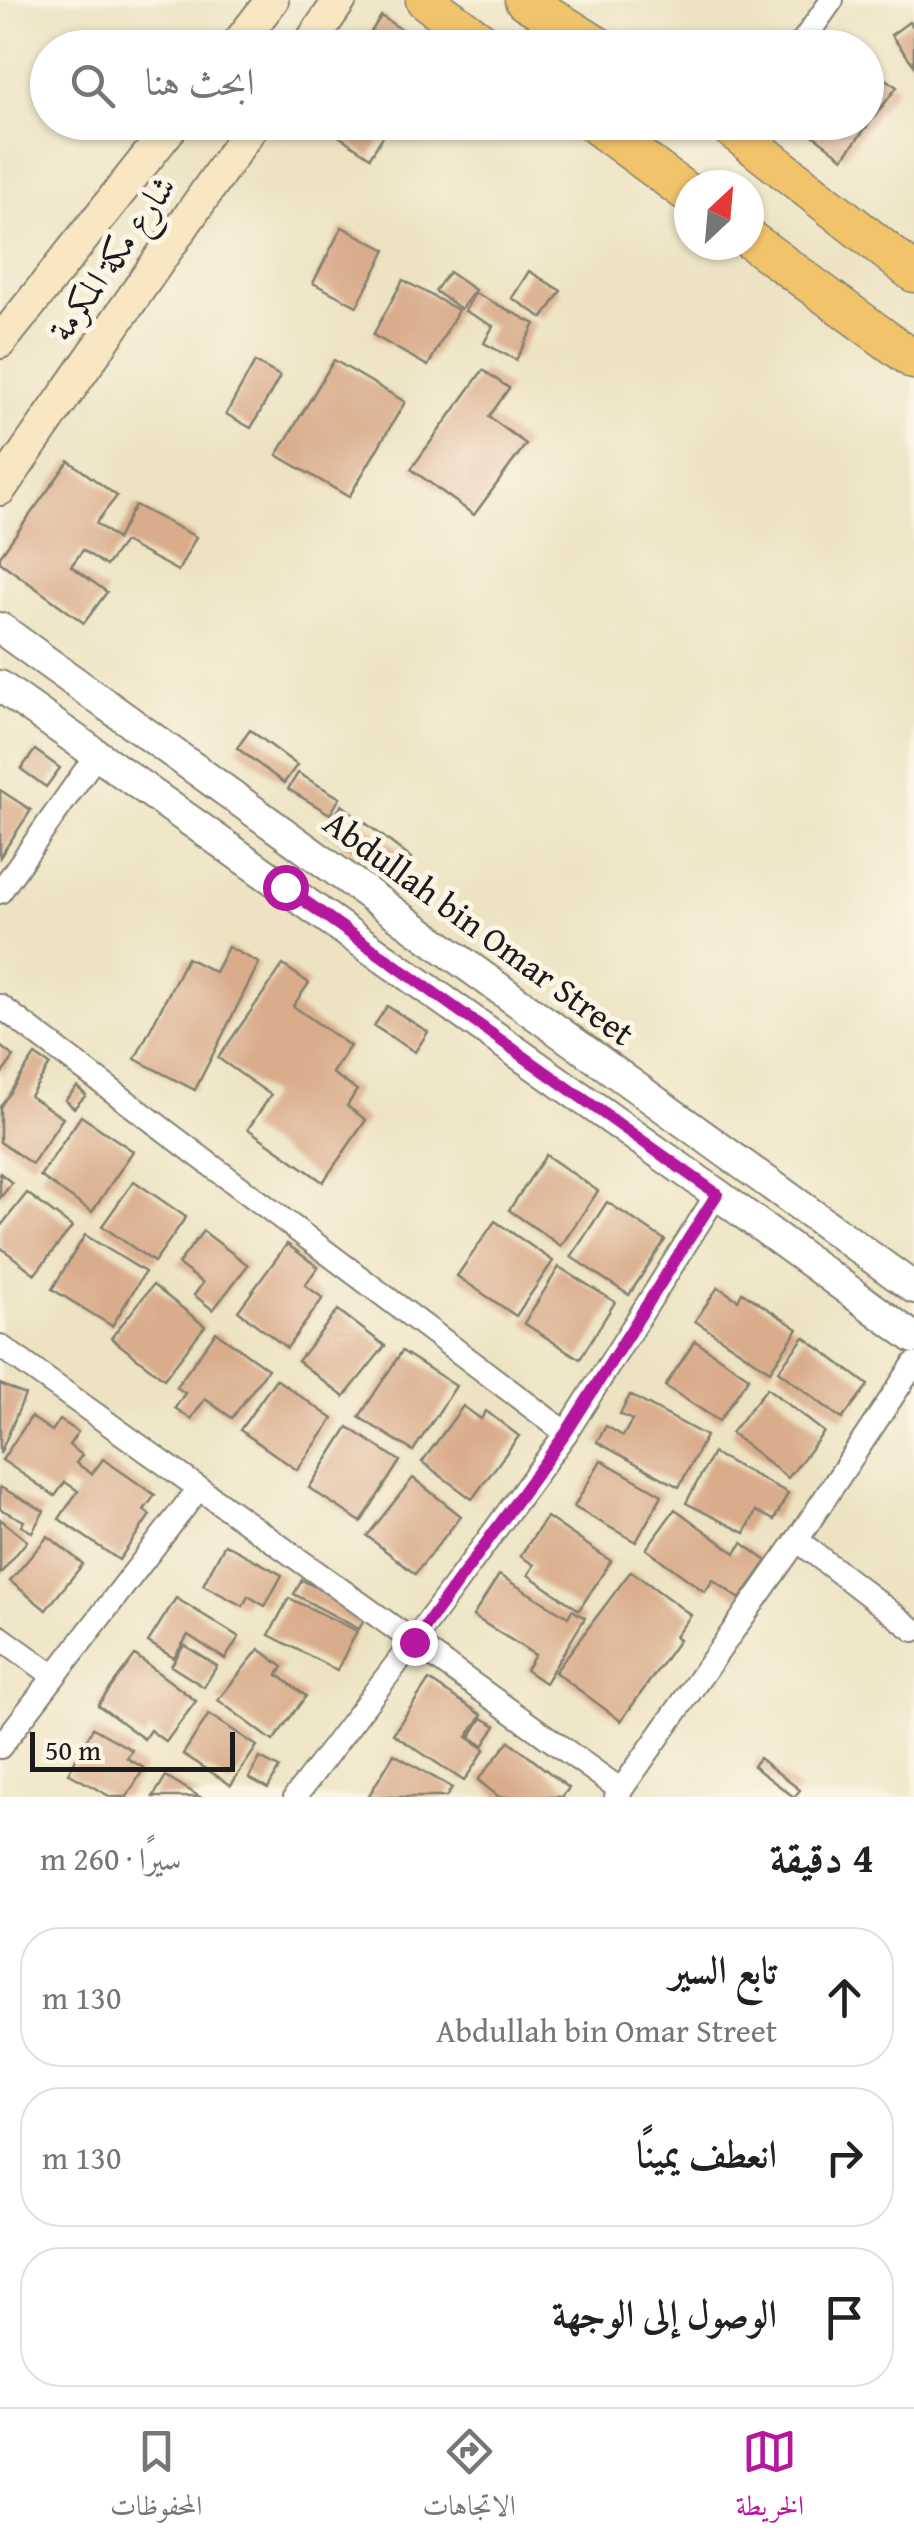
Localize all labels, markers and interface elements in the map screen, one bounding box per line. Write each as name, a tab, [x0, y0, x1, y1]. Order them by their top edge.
search box	[30, 30, 884, 140]
text: ابحث هنا	[145, 53, 255, 109]
icon: search	[65, 58, 120, 113]
street label: شارع مكة المكرمة	[35, 164, 191, 354]
north arrow	[674, 170, 764, 260]
street label: Abdullah bin Omar Street	[313, 797, 645, 1058]
route start	[263, 865, 309, 911]
route end	[392, 1620, 438, 1666]
scale bar	[30, 1727, 235, 1772]
text: 50 m	[45, 1729, 101, 1770]
text: 4 دقيقة	[770, 1826, 874, 1887]
text: سيرًا · 260 m	[40, 1835, 182, 1882]
text: تابع السير	[669, 1941, 777, 1997]
icon: ahead	[817, 1970, 872, 2025]
text: 130 m	[42, 1974, 121, 2021]
text: Abdullah bin Omar Street	[436, 2007, 777, 2054]
text: انعطف يمينًا	[636, 2125, 777, 2181]
icon: right	[817, 2130, 872, 2185]
text: 130 m	[42, 2134, 121, 2181]
text: الوصول إلى الوجهة	[552, 2285, 777, 2341]
icon: arrive	[817, 2290, 872, 2345]
tab: المحفوظات	[110, 2424, 202, 2533]
tab: الاتجاهات	[422, 2424, 516, 2533]
tab: الخريطة	[736, 2424, 804, 2533]

